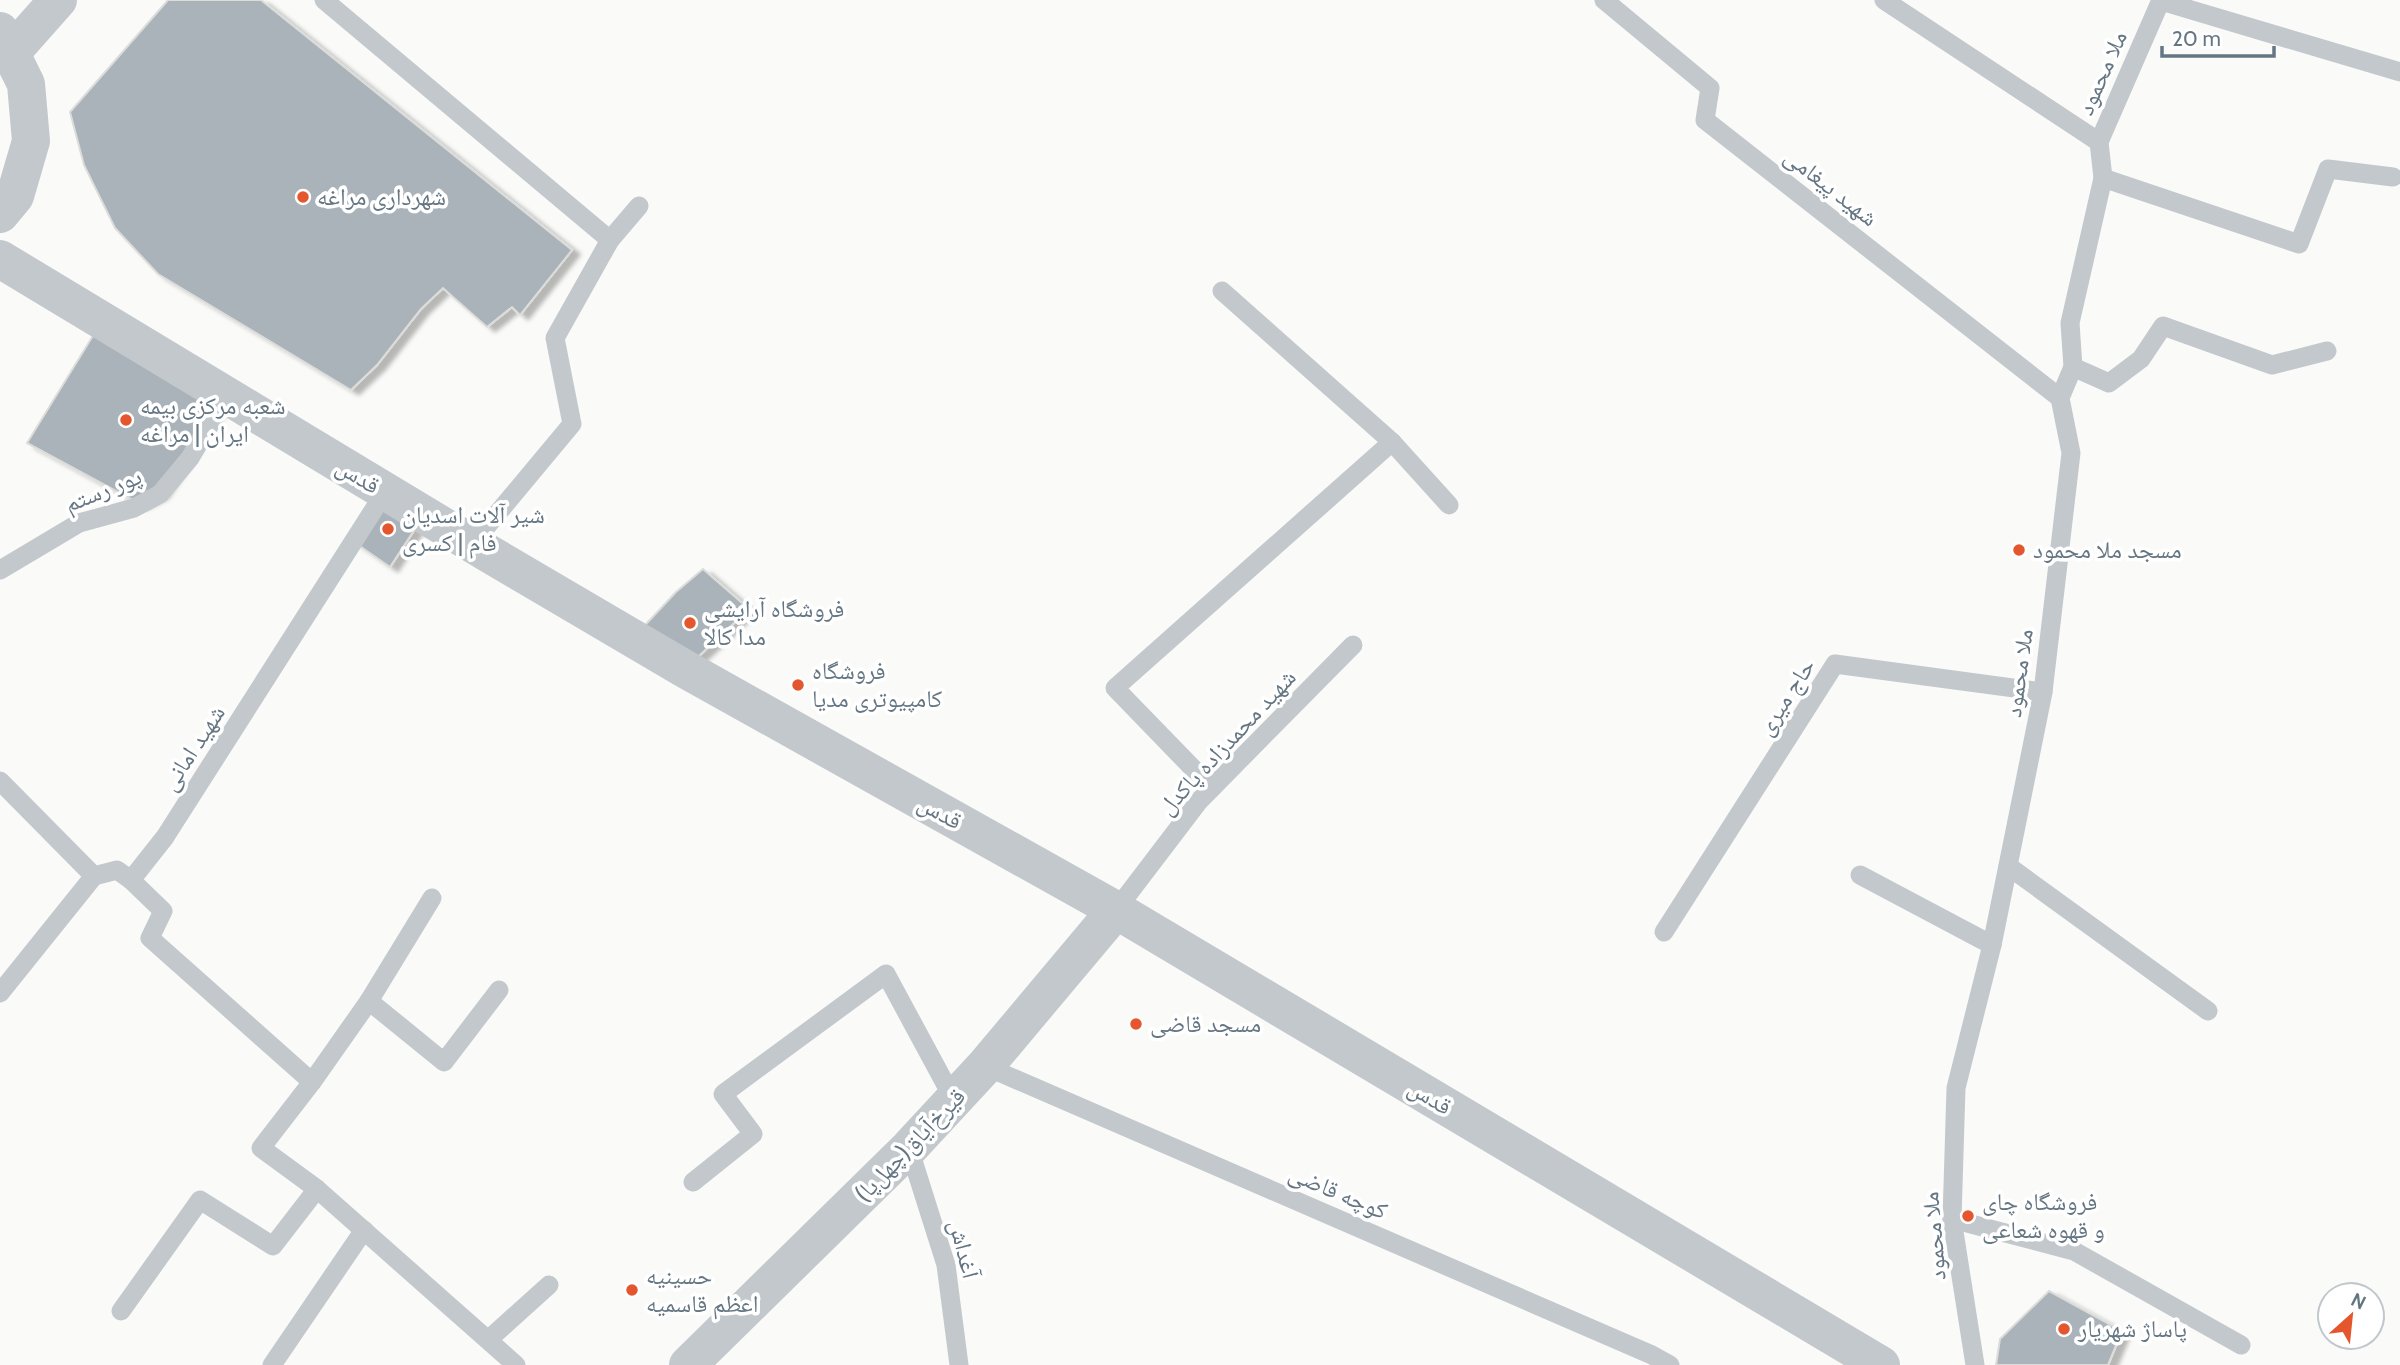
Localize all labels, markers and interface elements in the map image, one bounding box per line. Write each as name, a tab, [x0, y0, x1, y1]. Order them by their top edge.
scale bar	[2162, 14, 2274, 58]
street label: ملا محمود	[2070, 26, 2133, 119]
text: 20 m	[2172, 26, 2221, 51]
street label: شهید پیغامی	[1779, 141, 1884, 232]
place label: شهرداری مراغه	[317, 182, 446, 211]
marker: شهرداری مراغه	[295, 189, 311, 205]
place label: شعبه مرکزی بیمه ایران | مراغه	[140, 391, 286, 448]
marker: شعبه مرکزی بیمه ایران | مراغه	[118, 412, 134, 428]
street label: قدس	[331, 451, 385, 500]
street label: پور رستم	[60, 461, 146, 520]
place label: شیر آلات اسدیان فام | کسری	[402, 500, 545, 559]
marker: شیر آلات اسدیان فام | کسری	[380, 521, 396, 537]
place label: مسجد ملا محمود	[2033, 535, 2182, 564]
marker: مسجد ملا محمود	[2011, 542, 2027, 558]
place label: فروشگاه آرایشی مدا کالا	[704, 594, 844, 651]
marker: فروشگاه آرایشی مدا کالا	[682, 615, 698, 631]
street label: ملا محمود	[1998, 627, 2039, 719]
street label: حاج میری	[1750, 653, 1822, 741]
place label: فروشگاه کامپیوتری مدیا	[812, 656, 942, 713]
street label: شهید محمدزاده پاکدل	[1152, 663, 1302, 821]
marker: فروشگاه کامپیوتری مدیا	[790, 677, 806, 693]
street label: شهید امانی	[154, 700, 231, 796]
street label: قدس	[913, 788, 967, 835]
place label: مسجد قاضی	[1150, 1009, 1261, 1038]
marker: مسجد قاضی	[1128, 1016, 1144, 1032]
street label: قدس	[1403, 1072, 1457, 1121]
street label: قیرخ‌آیاق(چهل‌پا)	[848, 1082, 972, 1208]
street label: کوچه قاضی	[1285, 1158, 1392, 1225]
place label: فروشگاه چای و قهوه شعاعی	[1982, 1187, 2105, 1244]
street label: ملا محمود	[1915, 1190, 1952, 1282]
marker: فروشگاه چای و قهوه شعاعی	[1960, 1208, 1976, 1224]
street label: آغداش	[943, 1217, 986, 1282]
place label: حسینیه اعظم قاسمیه	[646, 1261, 758, 1320]
north arrow	[2316, 1281, 2386, 1351]
marker: حسینیه اعظم قاسمیه	[624, 1282, 640, 1298]
text: N	[2347, 1288, 2370, 1315]
place label: پاساژ شهریار	[2077, 1314, 2187, 1343]
marker: پاساژ شهریار	[2056, 1321, 2072, 1337]

